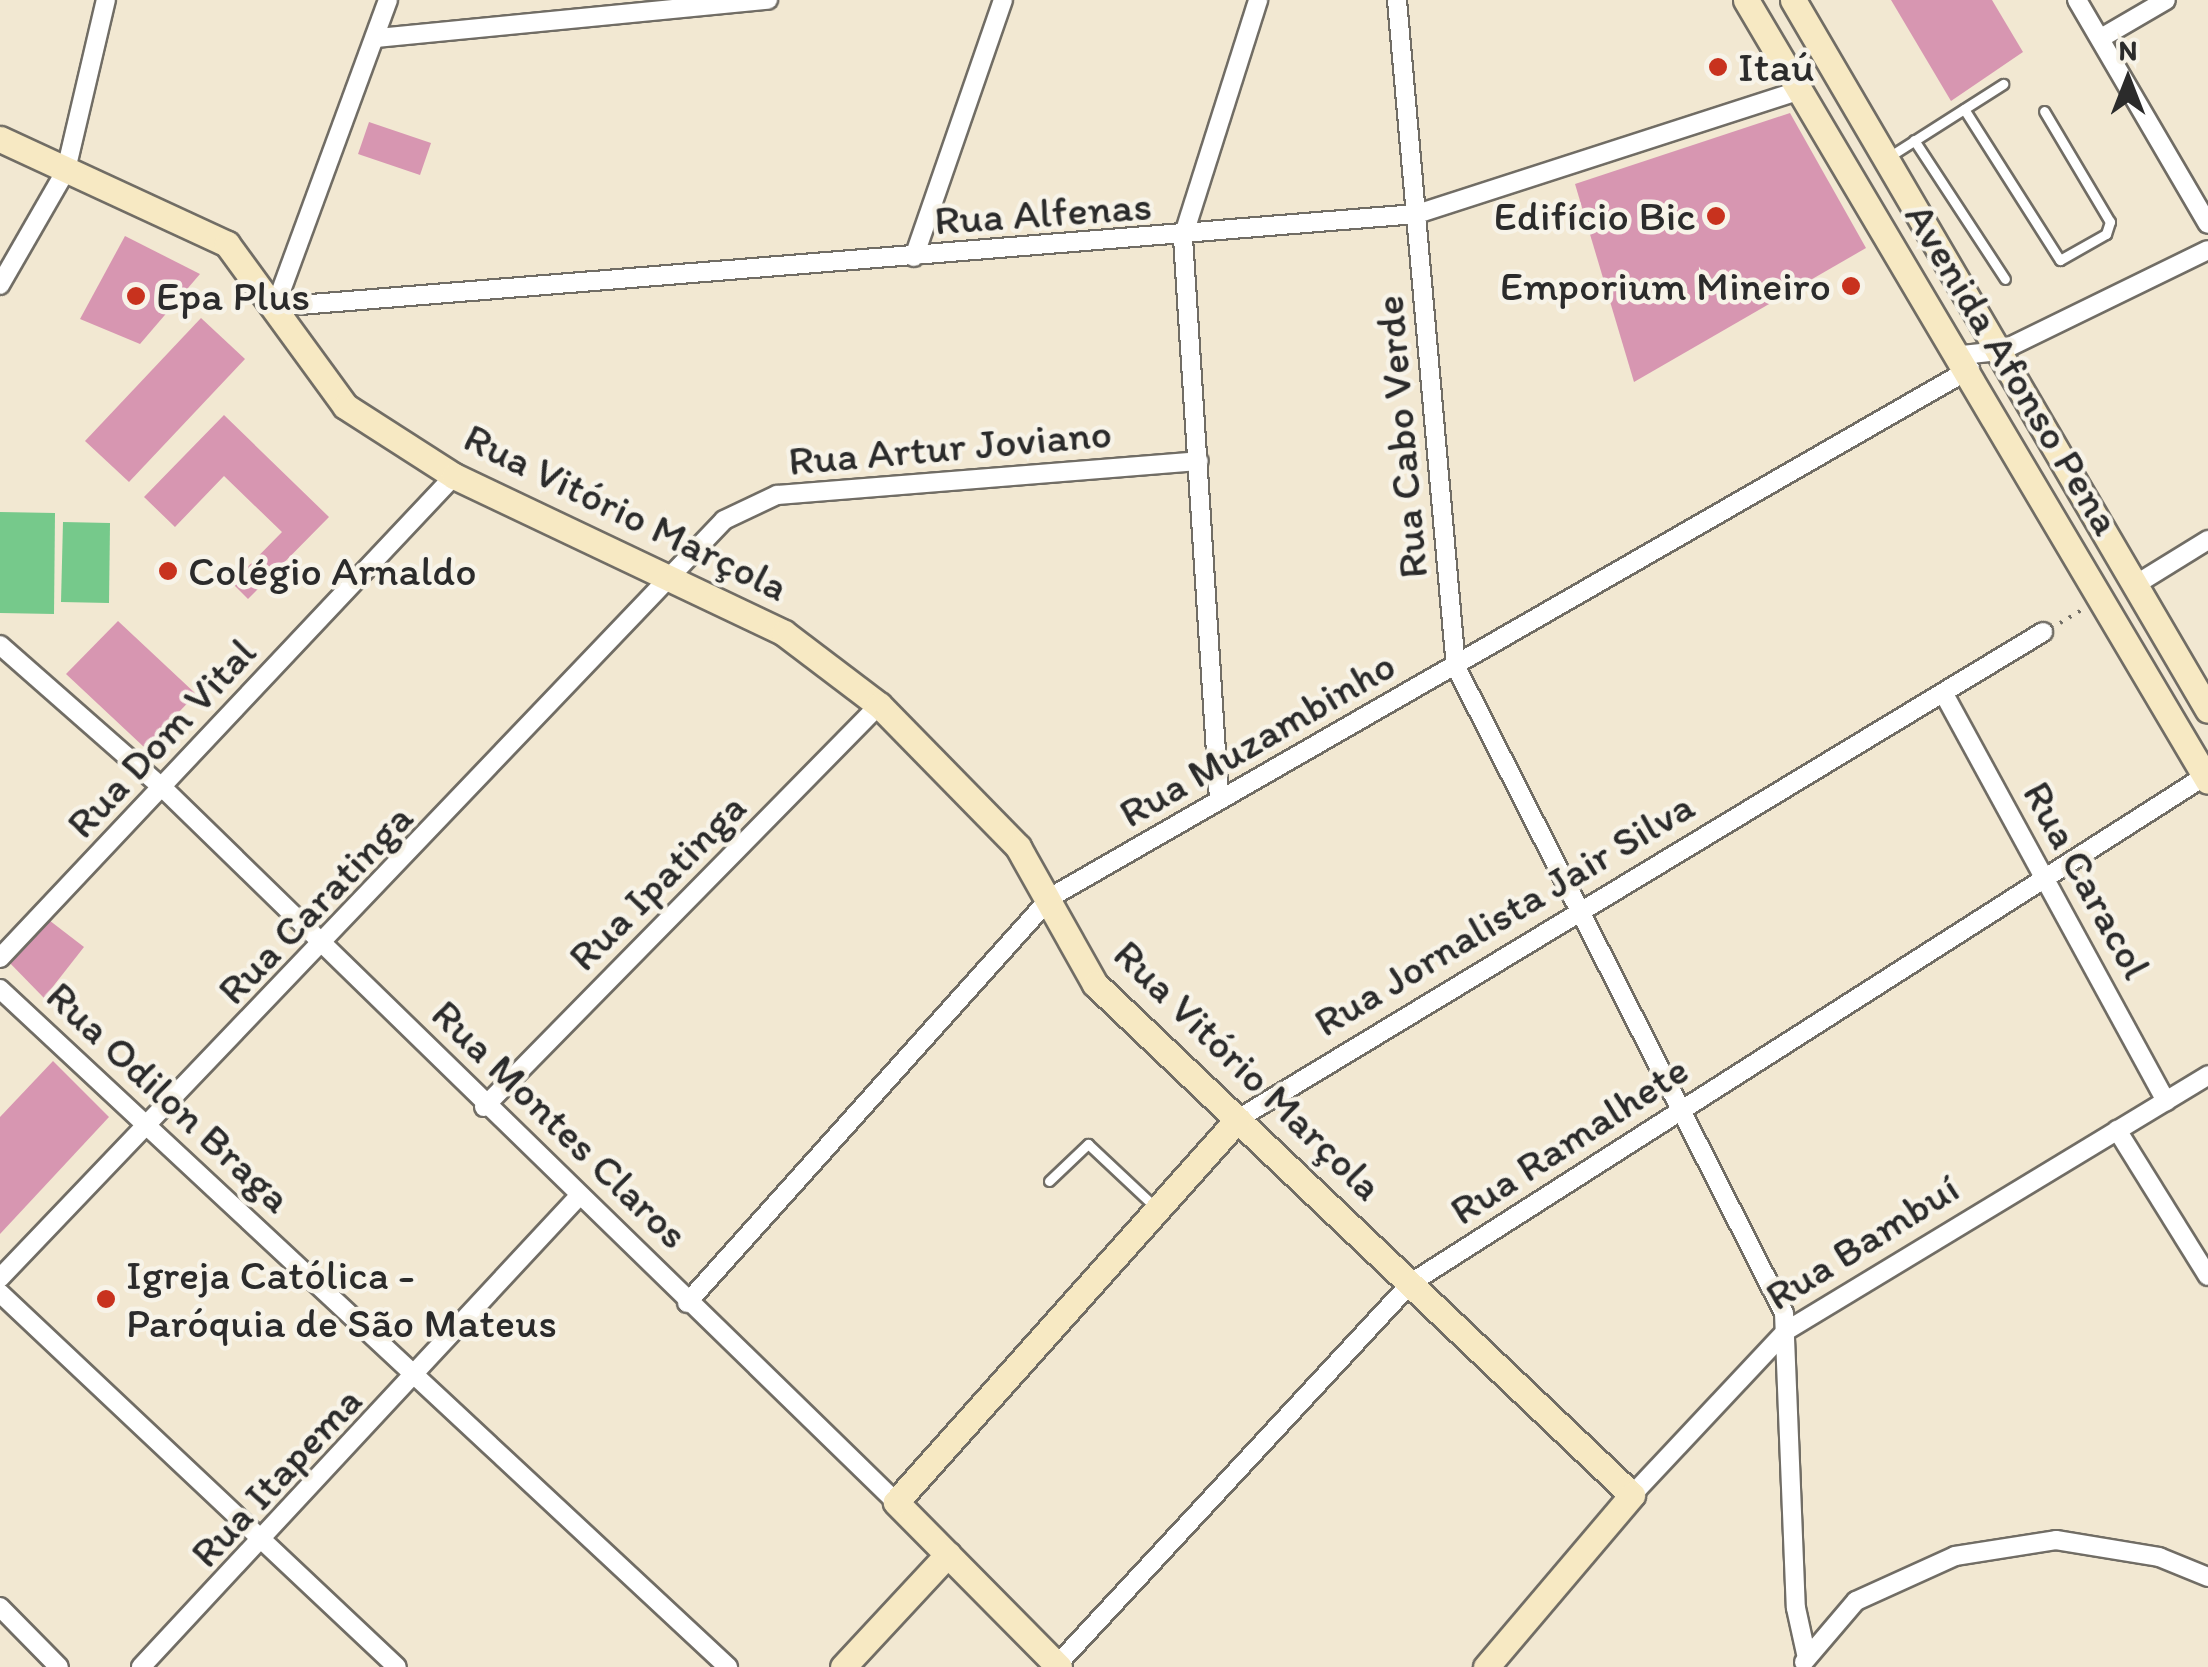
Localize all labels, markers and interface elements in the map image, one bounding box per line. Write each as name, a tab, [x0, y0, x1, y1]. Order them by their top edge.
north arrow	[2078, 30, 2178, 130]
text: N	[2119, 33, 2137, 67]
place label: Itaú	[1738, 42, 1815, 92]
marker: Itaú	[1707, 56, 1729, 78]
street label: Rua Alfenas	[933, 180, 1153, 246]
place label: Edifício Bic	[1493, 191, 1696, 241]
street label: Avenida Afonso Pena	[1895, 195, 2131, 543]
marker: Edifício Bic	[1705, 205, 1727, 227]
place label: Emporium Mineiro	[1499, 261, 1831, 311]
place label: Epa Plus	[156, 271, 310, 321]
marker: Emporium Mineiro	[1840, 275, 1862, 297]
marker: Epa Plus	[125, 285, 147, 307]
street label: Rua Cabo Verde	[1364, 294, 1438, 580]
street label: Rua Artur Joviano	[786, 408, 1114, 486]
street label: Rua Vitório Marçola	[455, 412, 797, 612]
place label: Colégio Arnaldo	[188, 546, 476, 596]
marker: Colégio Arnaldo	[157, 560, 179, 582]
street label: Rua Dom Vital	[55, 627, 267, 849]
street label: Rua Muzambinho	[1111, 640, 1403, 838]
street label: Rua Caracol	[2012, 773, 2162, 987]
street label: Rua Jornalista Jair Silva	[1306, 781, 1702, 1047]
street label: Rua Ipatinga	[557, 782, 757, 982]
street label: Rua Caratinga	[207, 794, 423, 1014]
street label: Rua Vitório Marçola	[1103, 929, 1393, 1211]
street label: Rua Odilon Braga	[36, 971, 302, 1223]
street label: Rua Montes Claros	[421, 989, 699, 1259]
street label: Rua Ramalhete	[1441, 1045, 1697, 1235]
street label: Rua Bambuí	[1756, 1163, 1968, 1321]
place label: Igreja Católica - Paróquia de São Mateus	[126, 1250, 556, 1348]
marker: Igreja Católica - Paróquia de São Mateus	[95, 1288, 117, 1310]
street label: Rua Itapema	[179, 1376, 373, 1578]

